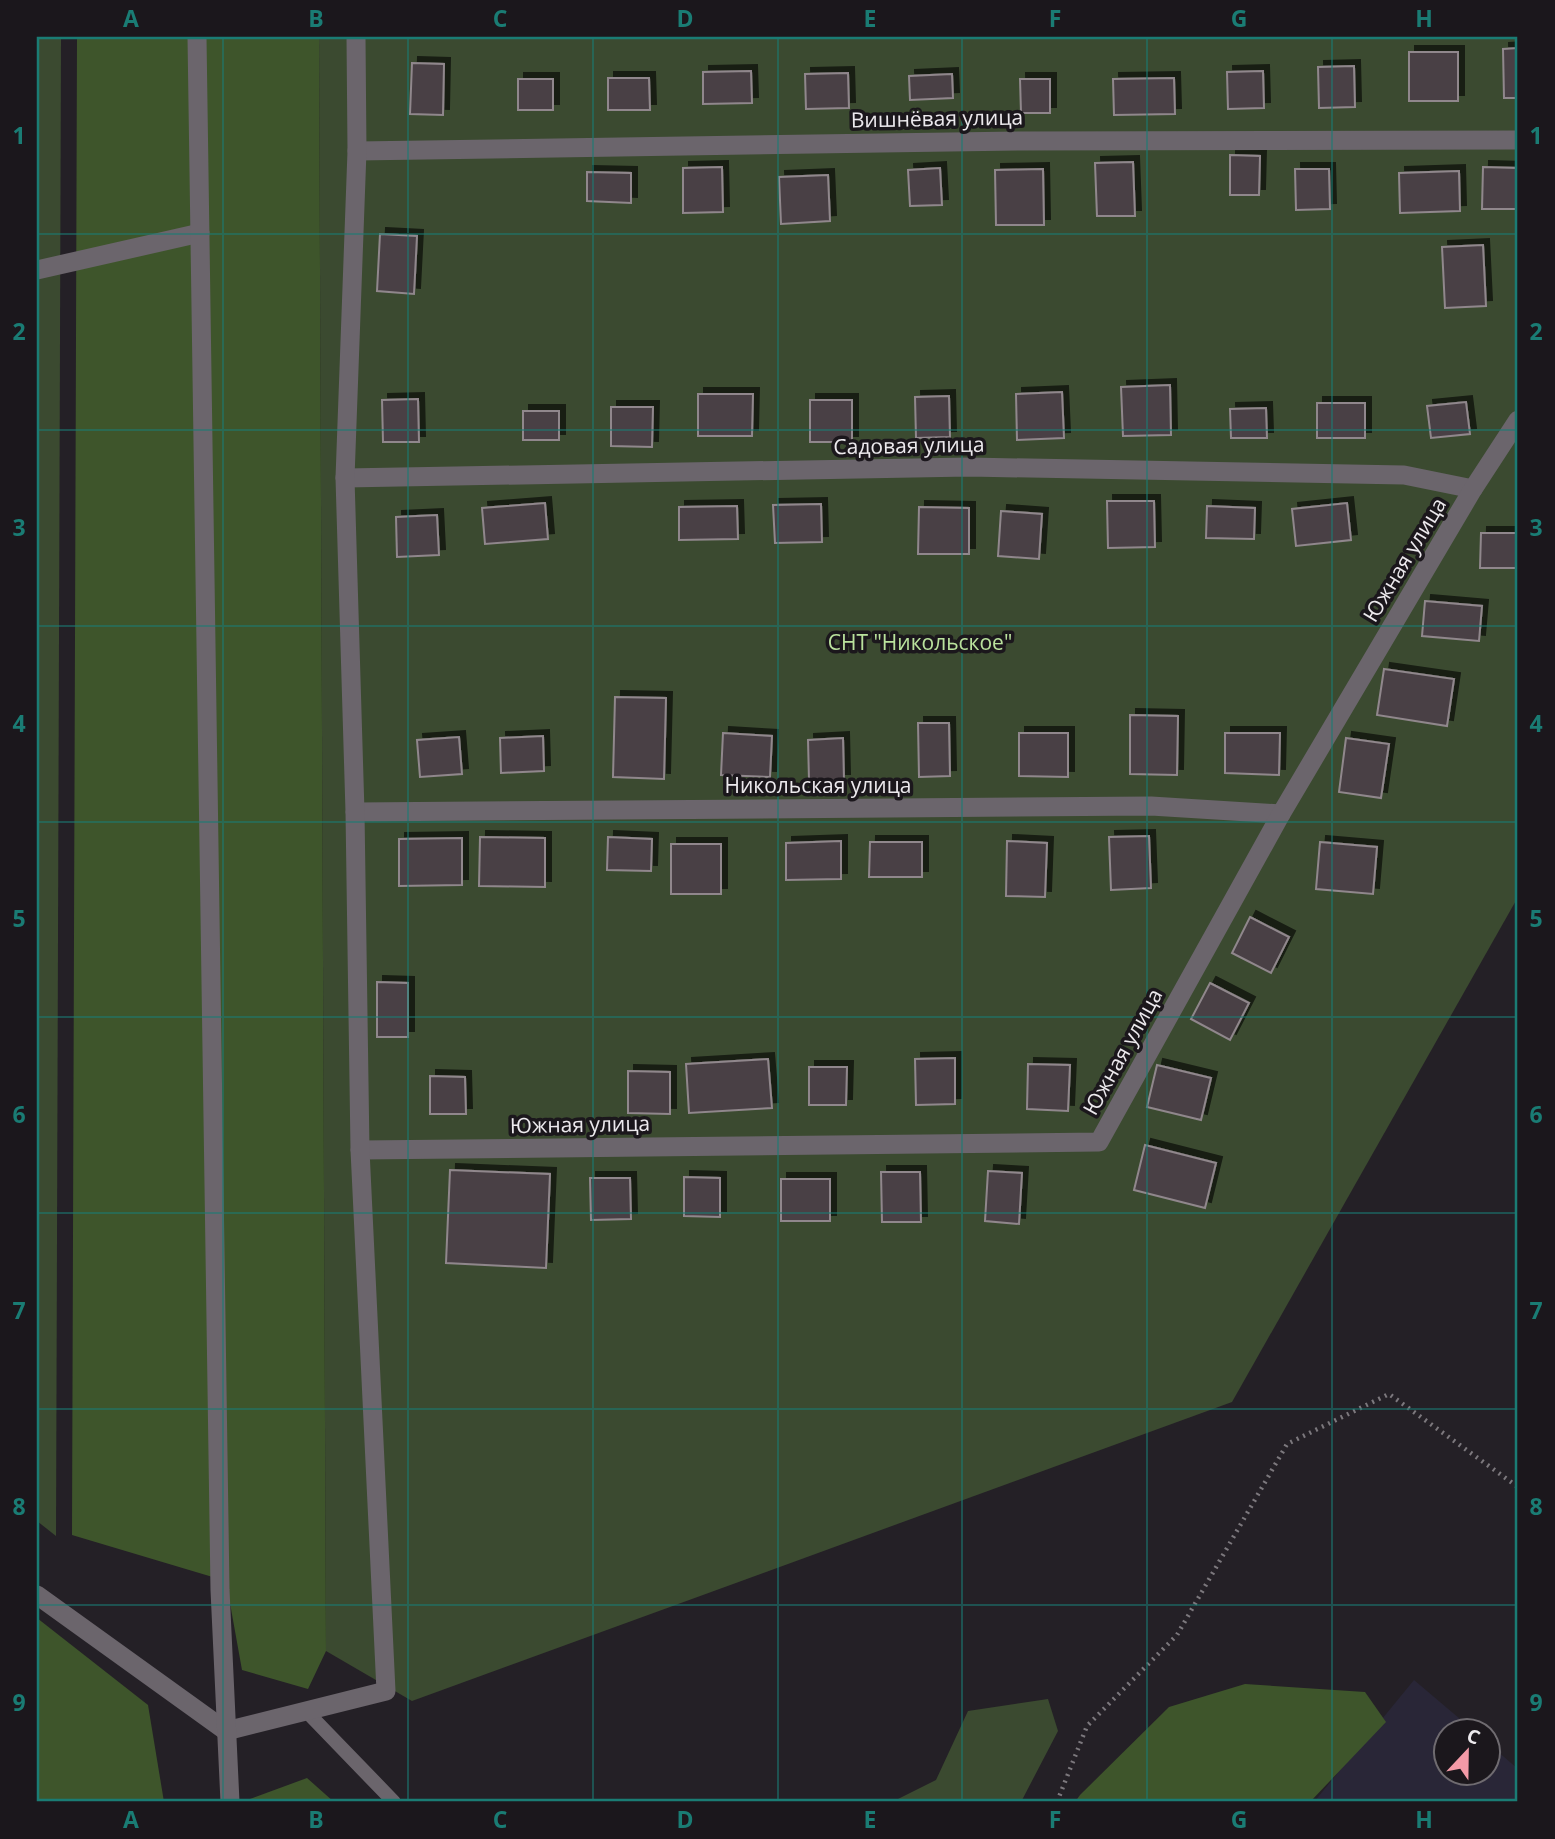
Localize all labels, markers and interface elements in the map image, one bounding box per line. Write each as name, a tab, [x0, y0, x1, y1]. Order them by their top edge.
text: A	[123, 2, 139, 34]
text: B	[308, 2, 324, 34]
text: C	[493, 2, 507, 34]
text: D	[676, 2, 694, 34]
text: E	[864, 2, 876, 34]
text: F	[1049, 2, 1061, 34]
text: G	[1231, 2, 1247, 34]
text: H	[1415, 2, 1433, 34]
street label: Вишнёвая улица	[851, 102, 1023, 134]
text: 1	[12, 119, 26, 151]
text: 1	[1529, 119, 1543, 151]
text: 2	[12, 315, 26, 347]
text: 2	[1529, 315, 1543, 347]
street label: Садовая улица	[833, 430, 985, 460]
street label: Южная улица	[1356, 492, 1452, 627]
text: 3	[12, 511, 26, 543]
text: 3	[1529, 511, 1543, 543]
park label: СНТ "Никольское"	[828, 628, 1012, 656]
text: 4	[12, 707, 26, 739]
text: 4	[1529, 707, 1543, 739]
street label: Никольская улица	[724, 771, 912, 799]
text: 5	[12, 902, 26, 934]
text: 5	[1529, 902, 1543, 934]
street label: Южная улица	[1076, 983, 1168, 1120]
text: 6	[12, 1098, 26, 1130]
text: 6	[1529, 1098, 1543, 1130]
street label: Южная улица	[510, 1109, 650, 1139]
text: 7	[12, 1294, 26, 1326]
text: 7	[1529, 1294, 1543, 1326]
text: 8	[12, 1490, 26, 1522]
text: 8	[1529, 1490, 1543, 1522]
text: 9	[12, 1686, 26, 1718]
text: 9	[1529, 1686, 1543, 1718]
north arrow	[1432, 1716, 1502, 1786]
text: С	[1463, 1722, 1484, 1751]
text: A	[123, 1803, 139, 1835]
text: B	[308, 1803, 324, 1835]
text: C	[493, 1803, 507, 1835]
text: D	[676, 1803, 694, 1835]
text: E	[864, 1803, 876, 1835]
text: F	[1049, 1803, 1061, 1835]
text: G	[1231, 1803, 1247, 1835]
text: H	[1415, 1803, 1433, 1835]

